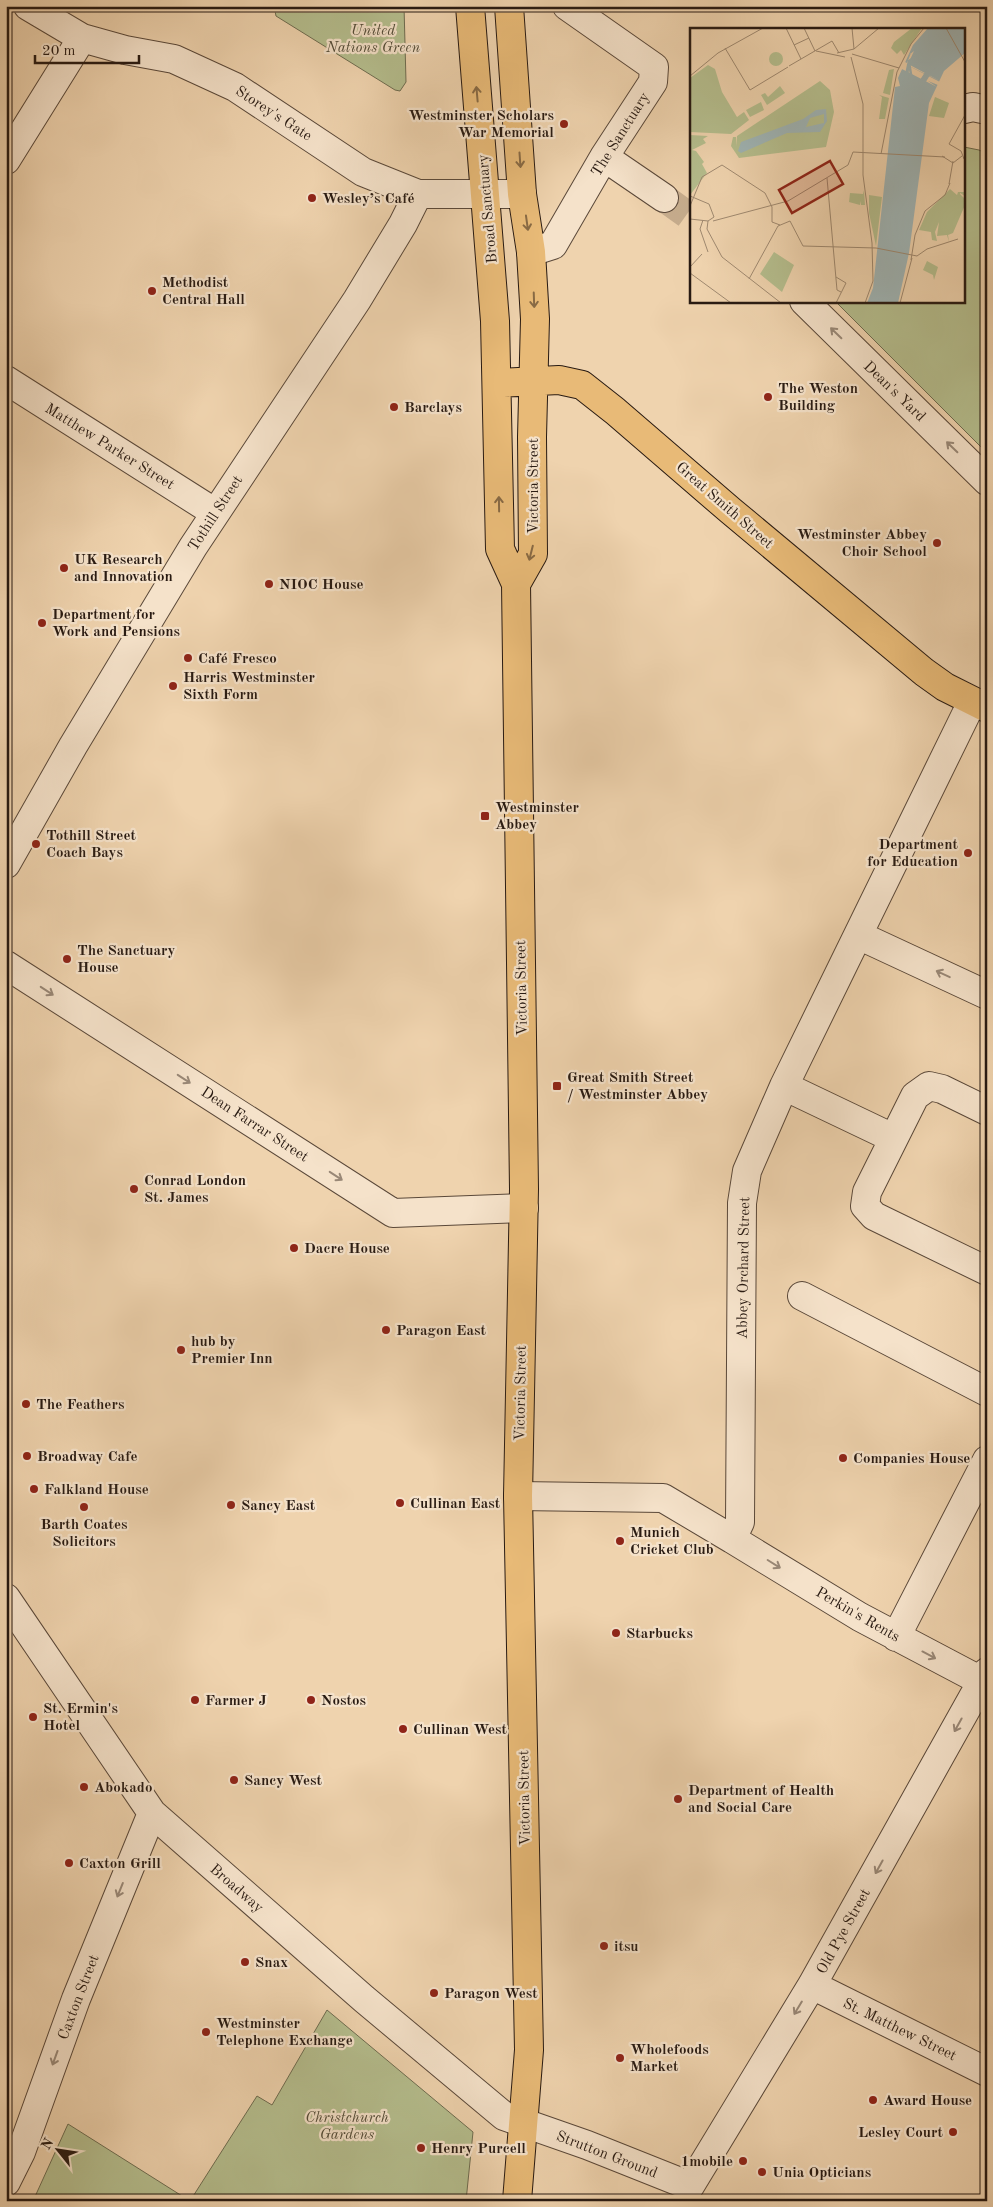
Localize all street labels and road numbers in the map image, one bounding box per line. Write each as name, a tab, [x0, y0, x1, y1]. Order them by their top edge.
street label: Storey's Gate	[232, 84, 314, 144]
street label: The Sanctuary	[589, 90, 653, 180]
street label: Broad Sanctuary	[476, 154, 501, 264]
street label: Dean's Yard	[860, 359, 928, 425]
street label: Matthew Parker Street	[42, 401, 176, 493]
street label: Victoria Street	[527, 438, 542, 534]
street label: Great Smith Street	[673, 460, 775, 552]
street label: Tothill Street	[186, 473, 246, 554]
street label: Victoria Street	[514, 940, 531, 1036]
street label: Dean Farrar Street	[198, 1085, 311, 1166]
street label: Abbey Orchard Street	[736, 1197, 753, 1339]
street label: Victoria Street	[513, 1345, 530, 1441]
street label: Perkin's Rents	[813, 1585, 902, 1645]
street label: Victoria Street	[517, 1750, 534, 1846]
street label: Broadway	[206, 1862, 266, 1916]
street label: Old Pye Street	[815, 1887, 874, 1977]
street label: Caxton Street	[56, 1953, 103, 2042]
street label: St. Matthew Street	[840, 1996, 958, 2064]
street label: Strutton Ground	[554, 2129, 659, 2182]

